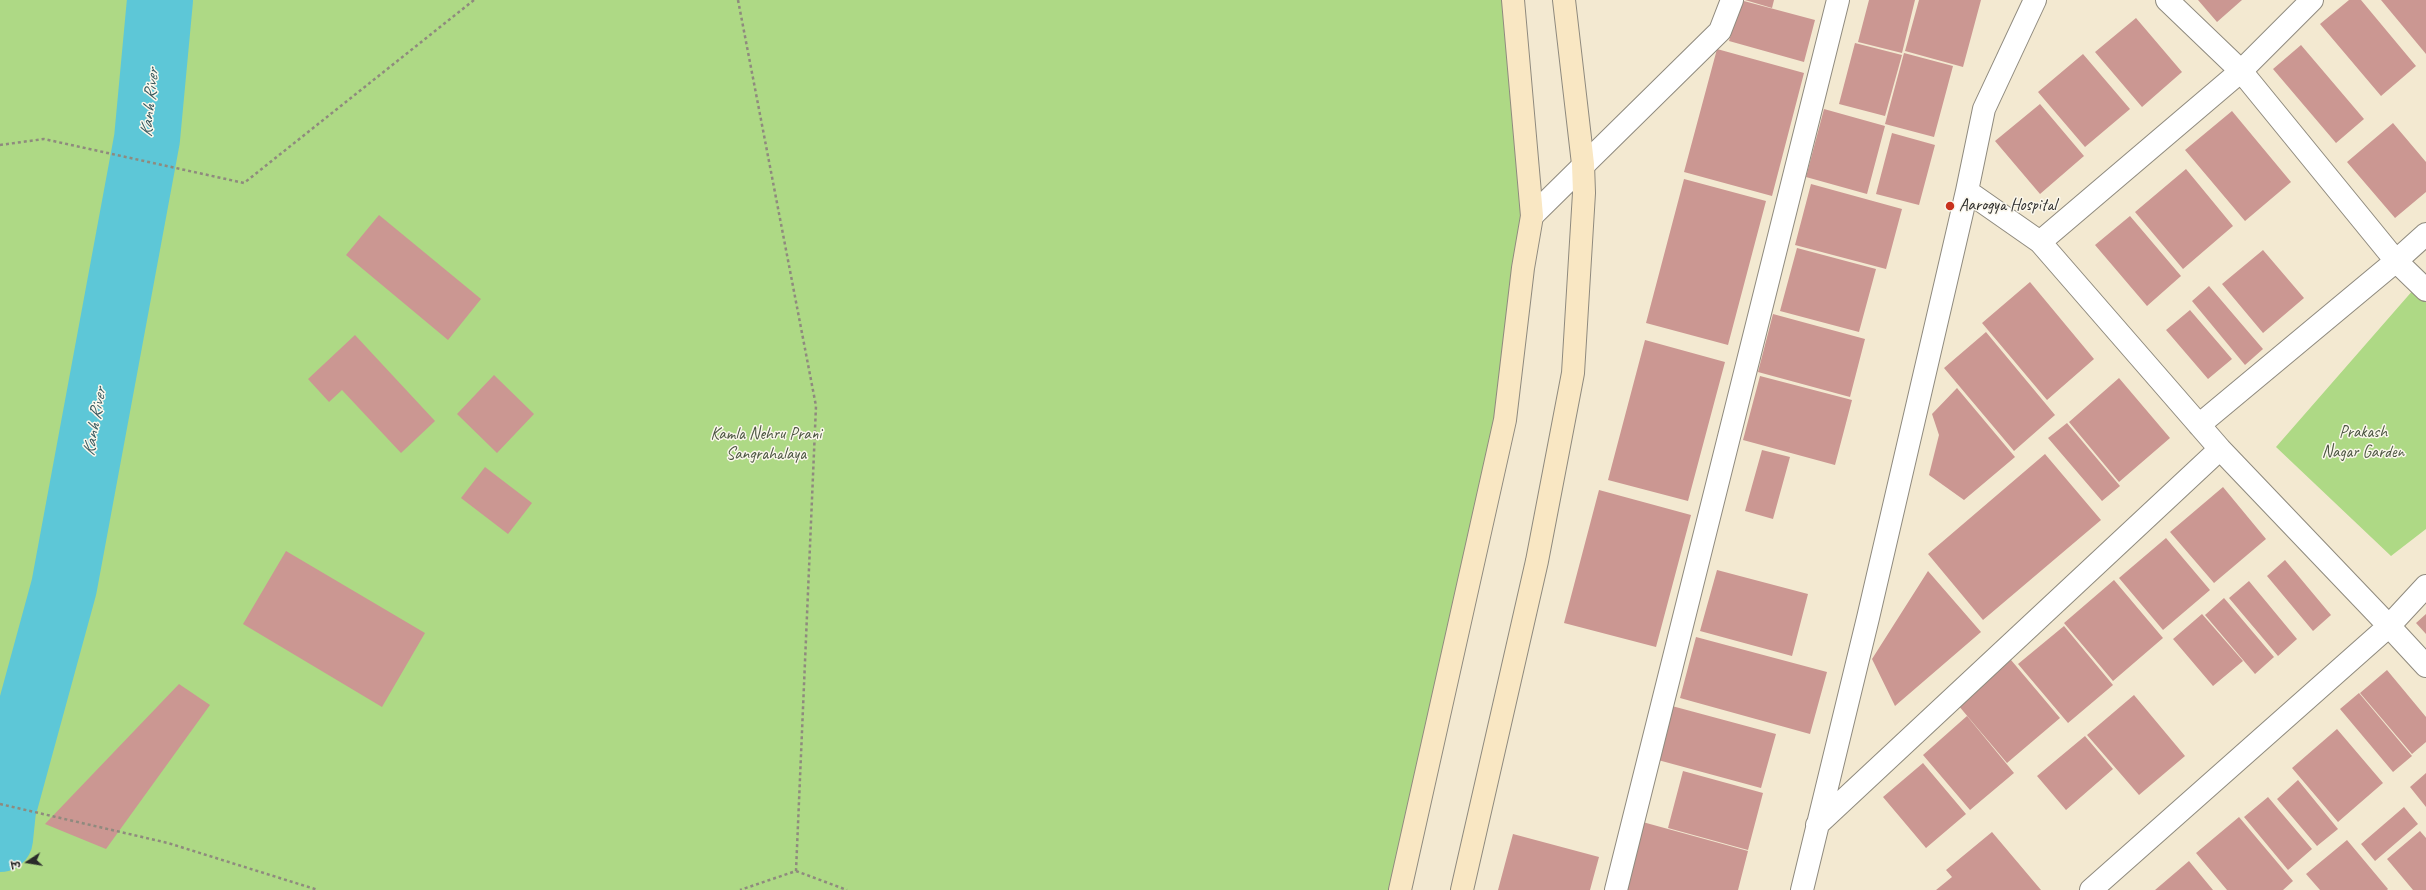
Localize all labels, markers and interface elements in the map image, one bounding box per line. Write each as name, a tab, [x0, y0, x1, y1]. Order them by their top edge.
water label: Kanh River	[136, 68, 164, 138]
place label: Aarogya Hospital	[1959, 196, 2056, 216]
marker: Aarogya Hospital	[1944, 200, 1956, 212]
water label: Kanh River	[78, 387, 112, 457]
park label: Prakash Nagar Garden	[2322, 423, 2404, 463]
park label: Kamla Nehru Prani Sangrahalaya	[710, 425, 822, 465]
north arrow	[8, 842, 48, 882]
text: उ	[9, 859, 24, 870]

